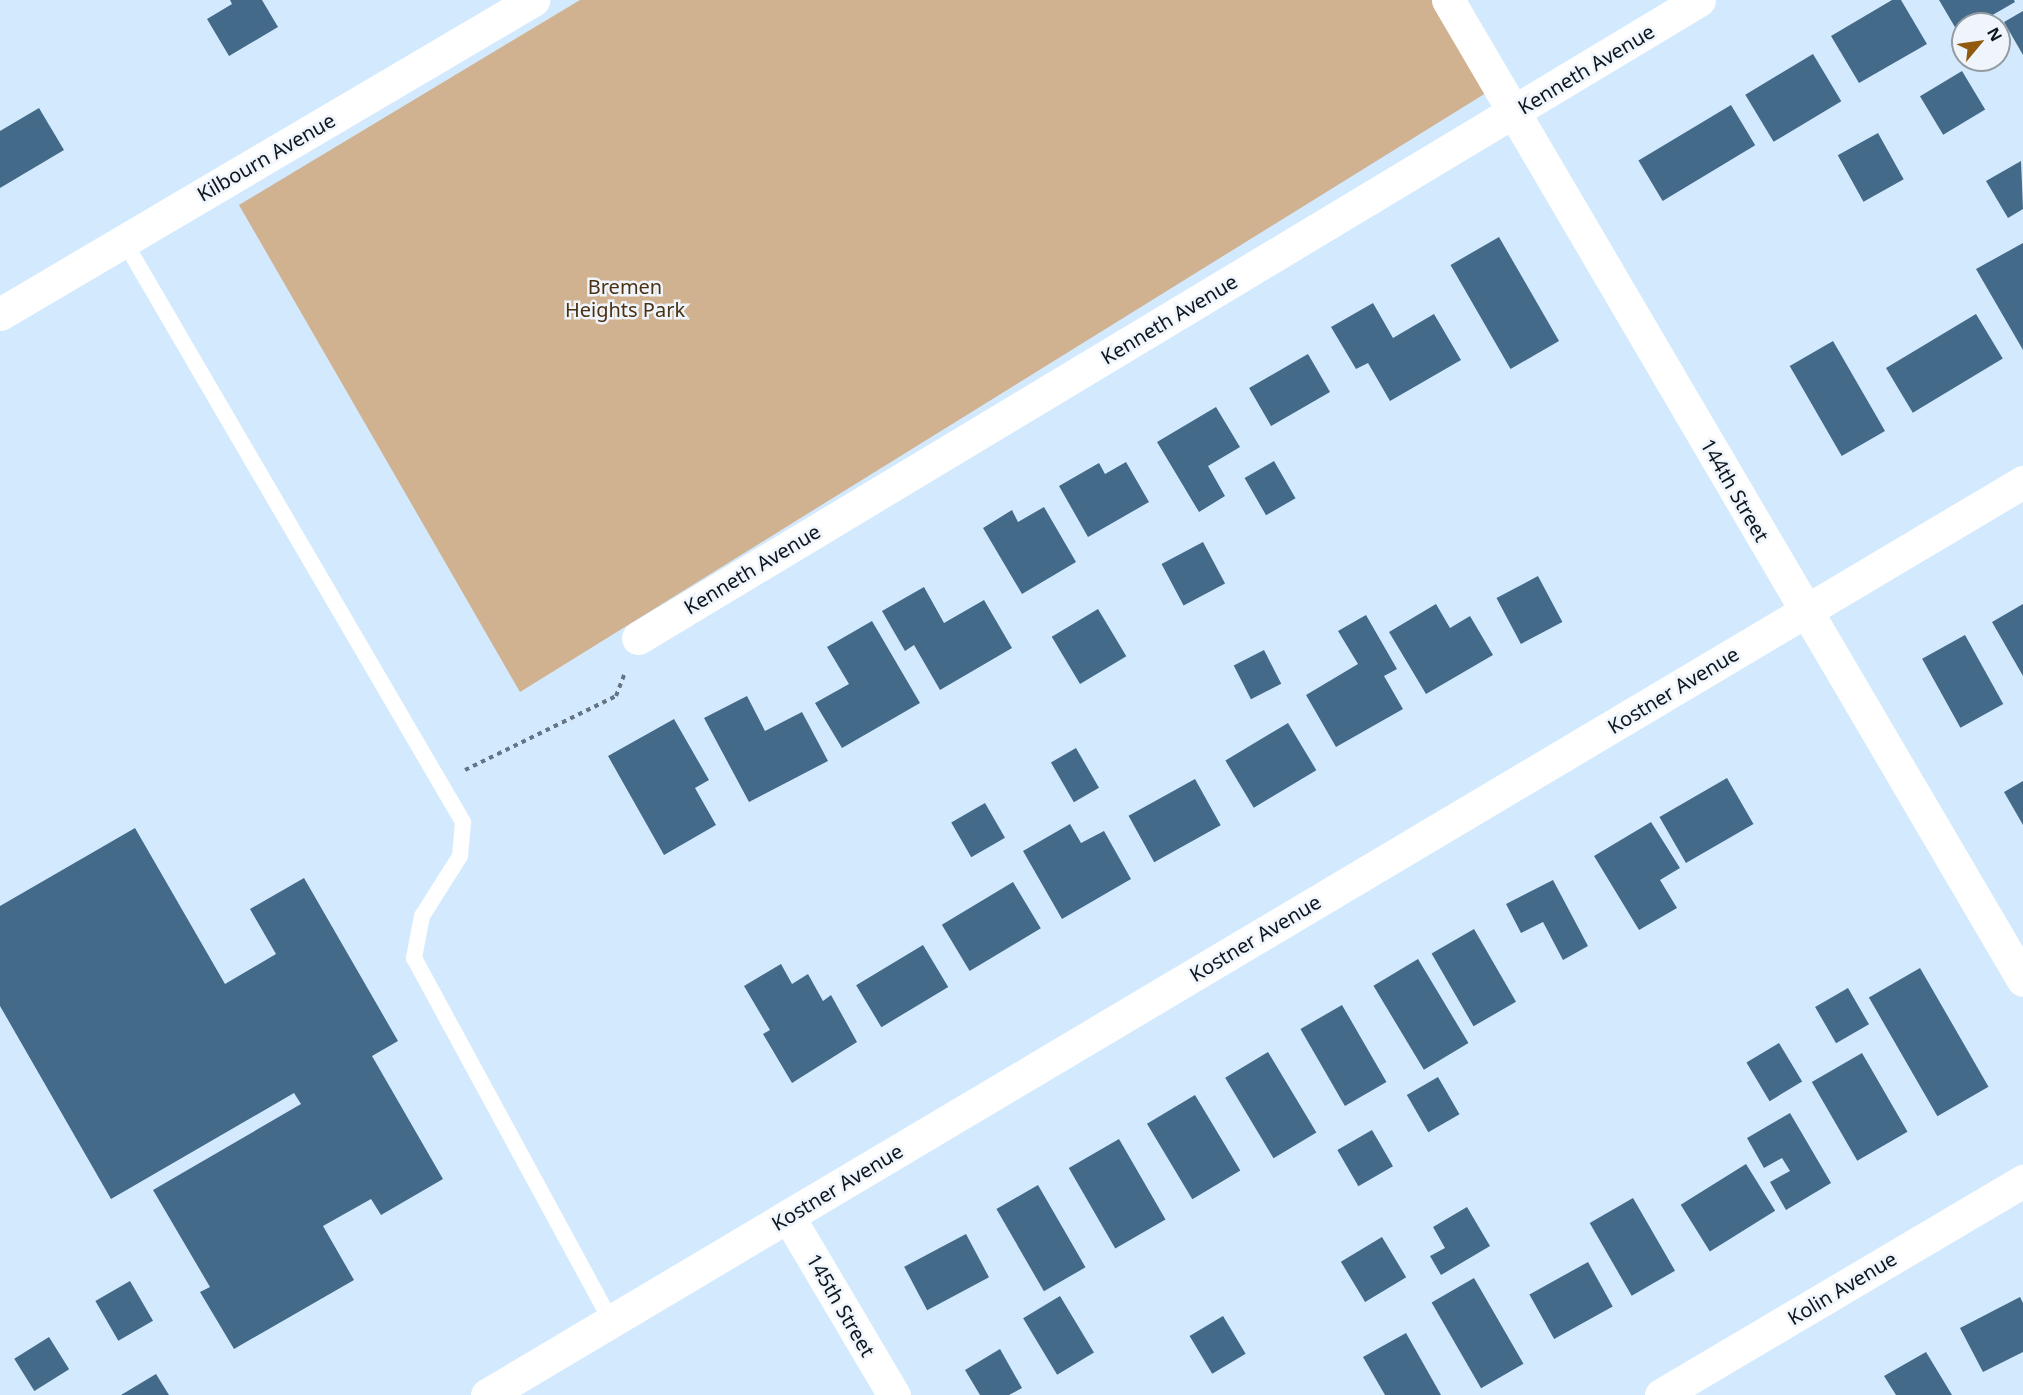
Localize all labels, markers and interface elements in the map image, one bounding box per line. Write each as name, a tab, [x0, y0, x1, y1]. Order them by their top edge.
north arrow	[1951, 12, 2011, 72]
street label: Kenneth Avenue	[1514, 19, 1658, 119]
text: N	[1982, 23, 2008, 45]
street label: Kilbourn Avenue	[193, 108, 339, 206]
street label: Kenneth Avenue	[1097, 269, 1241, 369]
park label: Bremen Heights Park	[565, 275, 685, 322]
street label: 144th Street	[1696, 434, 1774, 546]
street label: Kenneth Avenue	[680, 519, 824, 619]
street label: Kostner Avenue	[1603, 641, 1743, 739]
street label: Kostner Avenue	[1185, 889, 1325, 987]
street label: Kostner Avenue	[767, 1138, 907, 1236]
street label: Kolin Avenue	[1783, 1246, 1901, 1330]
street label: 145th Street	[802, 1249, 880, 1361]

